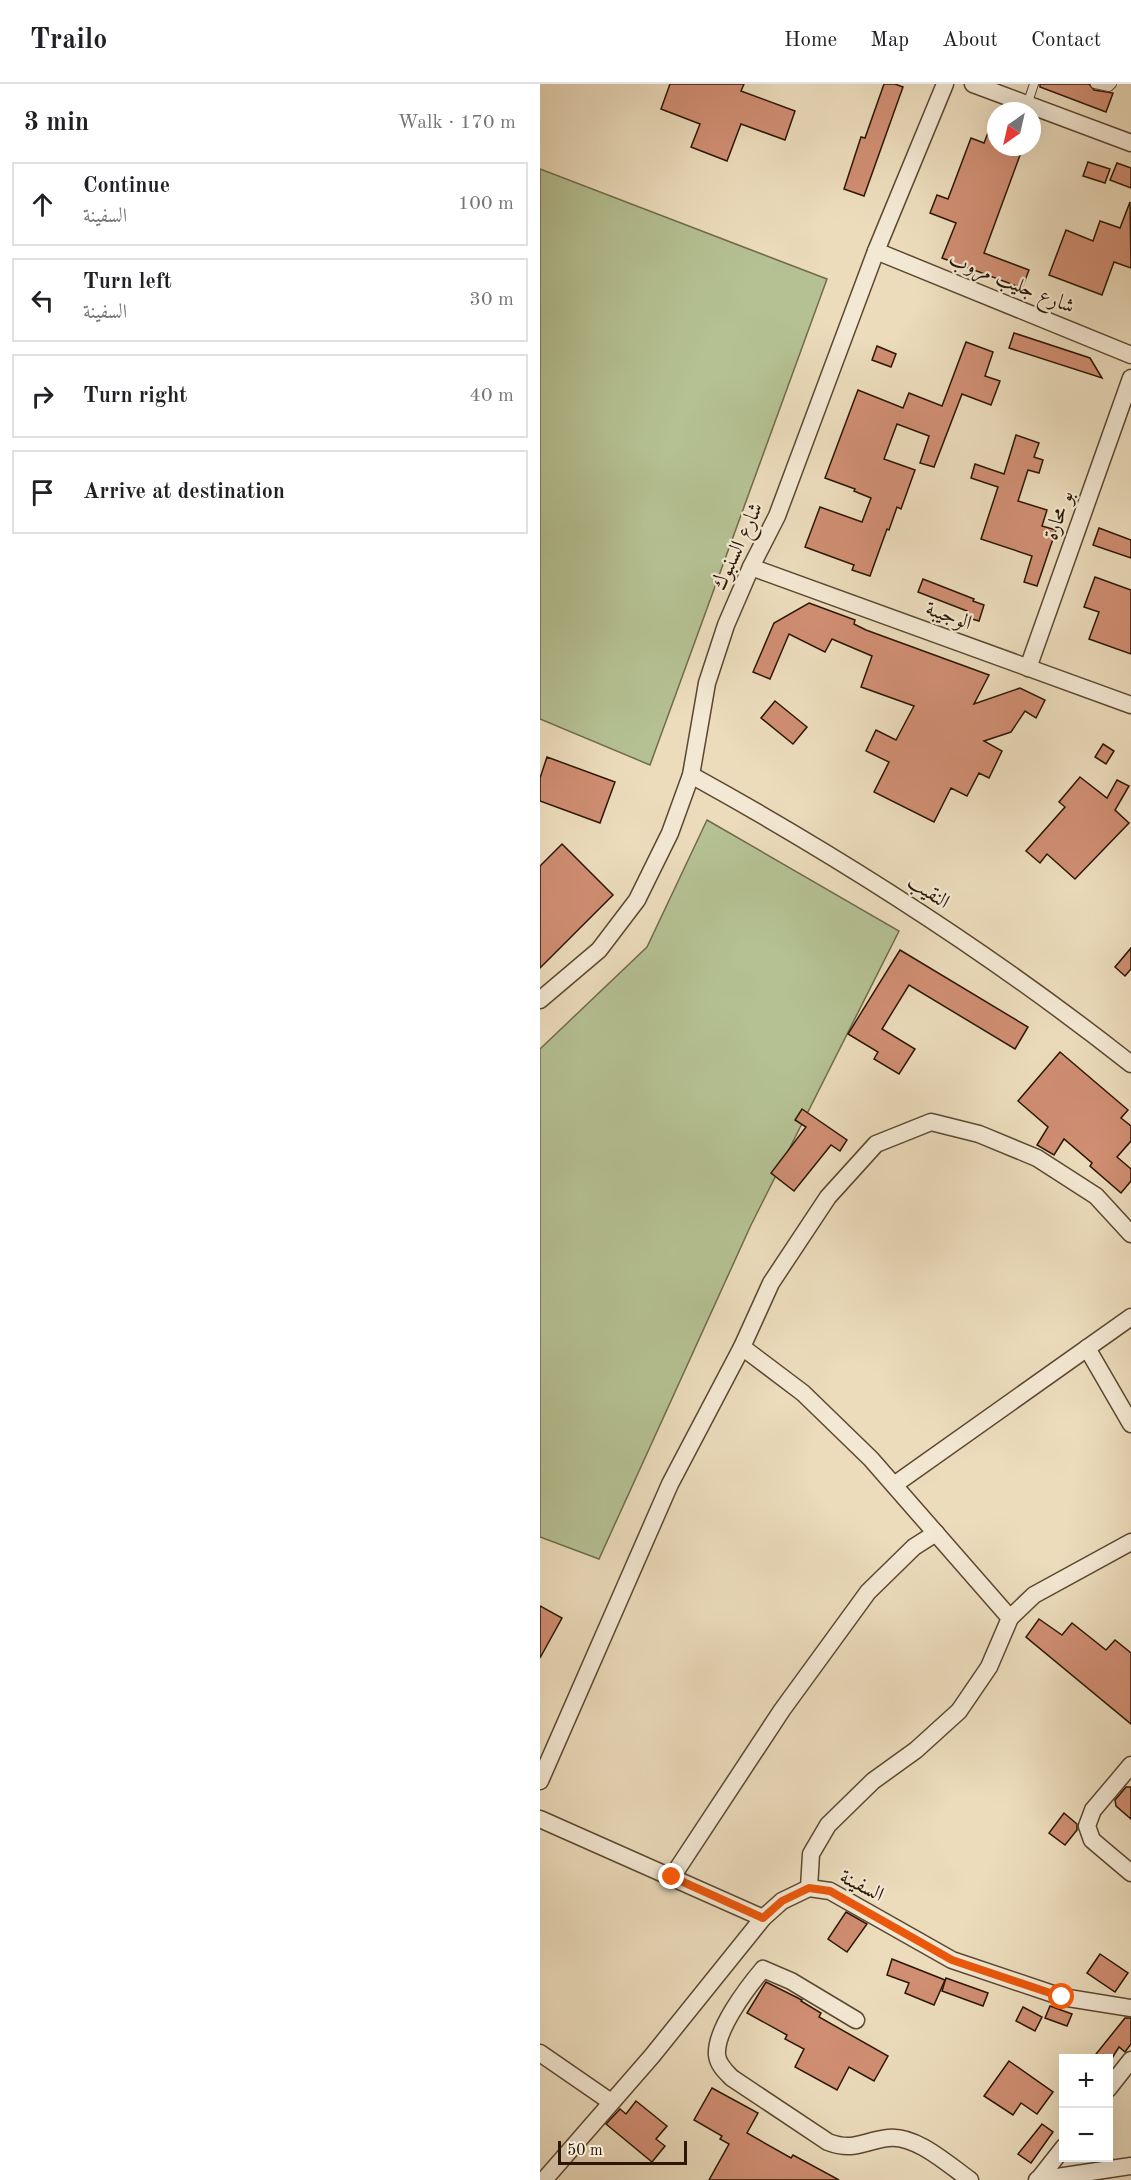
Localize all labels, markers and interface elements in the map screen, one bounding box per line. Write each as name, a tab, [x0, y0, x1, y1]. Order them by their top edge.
text: Trailo	[30, 27, 107, 55]
text: Home	[784, 30, 837, 51]
text: Map	[870, 30, 909, 51]
text: About	[942, 30, 998, 51]
text: Contact	[1031, 30, 1101, 51]
north arrow	[987, 102, 1041, 156]
text: 3 min	[24, 110, 89, 136]
text: Walk · 170 m	[397, 113, 516, 133]
text: Continue	[83, 175, 170, 197]
icon: ahead	[26, 188, 59, 221]
text: 100 m	[458, 194, 514, 214]
text: السفينة	[83, 207, 127, 227]
street label: شارع جليب مروب	[943, 249, 1077, 324]
text: Turn left	[83, 271, 172, 293]
icon: left	[26, 284, 59, 317]
text: 30 m	[469, 290, 514, 310]
text: السفينة	[83, 303, 127, 323]
icon: right	[26, 380, 59, 413]
text: Turn right	[83, 385, 187, 407]
text: 40 m	[469, 386, 514, 406]
icon: arrive	[26, 476, 59, 509]
text: Arrive at destination	[83, 481, 285, 503]
street label: بو محارة	[1041, 488, 1079, 543]
street label: شارع السنبوك	[708, 499, 773, 596]
street label: الوجيبة	[922, 598, 974, 635]
street label: النقيب	[903, 871, 953, 915]
route end	[658, 1863, 684, 1889]
street label: السفينة	[836, 1866, 887, 1906]
route start	[1048, 1983, 1074, 2009]
map controls	[1059, 2054, 1113, 2162]
button: +	[1059, 2054, 1113, 2108]
button: −	[1059, 2108, 1113, 2162]
scale bar	[558, 2138, 687, 2166]
text: 50 m	[567, 2143, 603, 2159]

